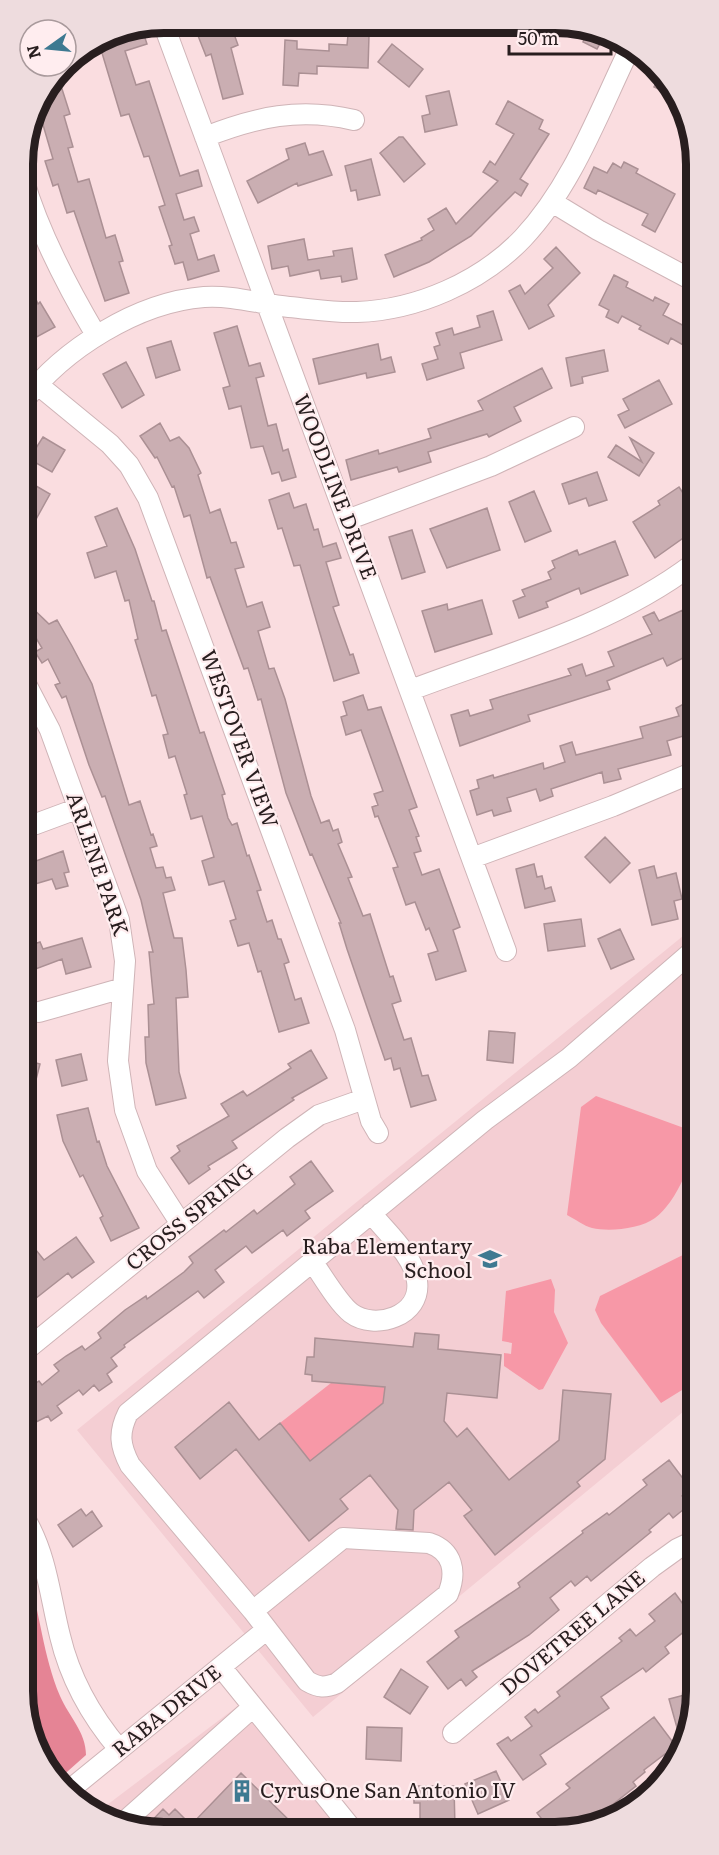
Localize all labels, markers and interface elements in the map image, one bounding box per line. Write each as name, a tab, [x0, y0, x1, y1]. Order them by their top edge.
north arrow	[18, 18, 78, 78]
scale bar	[509, 18, 611, 56]
text: 50 m	[518, 24, 559, 51]
text: N	[19, 43, 46, 62]
street label: WOODLINE DRIVE	[288, 389, 387, 583]
street label: WESTOVER VIEW	[195, 645, 288, 832]
street label: ARLENE PARK	[60, 787, 139, 939]
street label: CROSS SPRING	[118, 1154, 259, 1276]
place label: Raba Elementary School	[302, 1229, 473, 1284]
school or university icon: Raba Elementary School	[477, 1246, 503, 1272]
street label: DOVETREE LANE	[492, 1561, 651, 1701]
street label: RABA DRIVE	[104, 1655, 227, 1763]
place label: CyrusOne San Antonio IV	[260, 1773, 516, 1804]
building icon: CyrusOne San Antonio IV	[229, 1778, 255, 1804]

